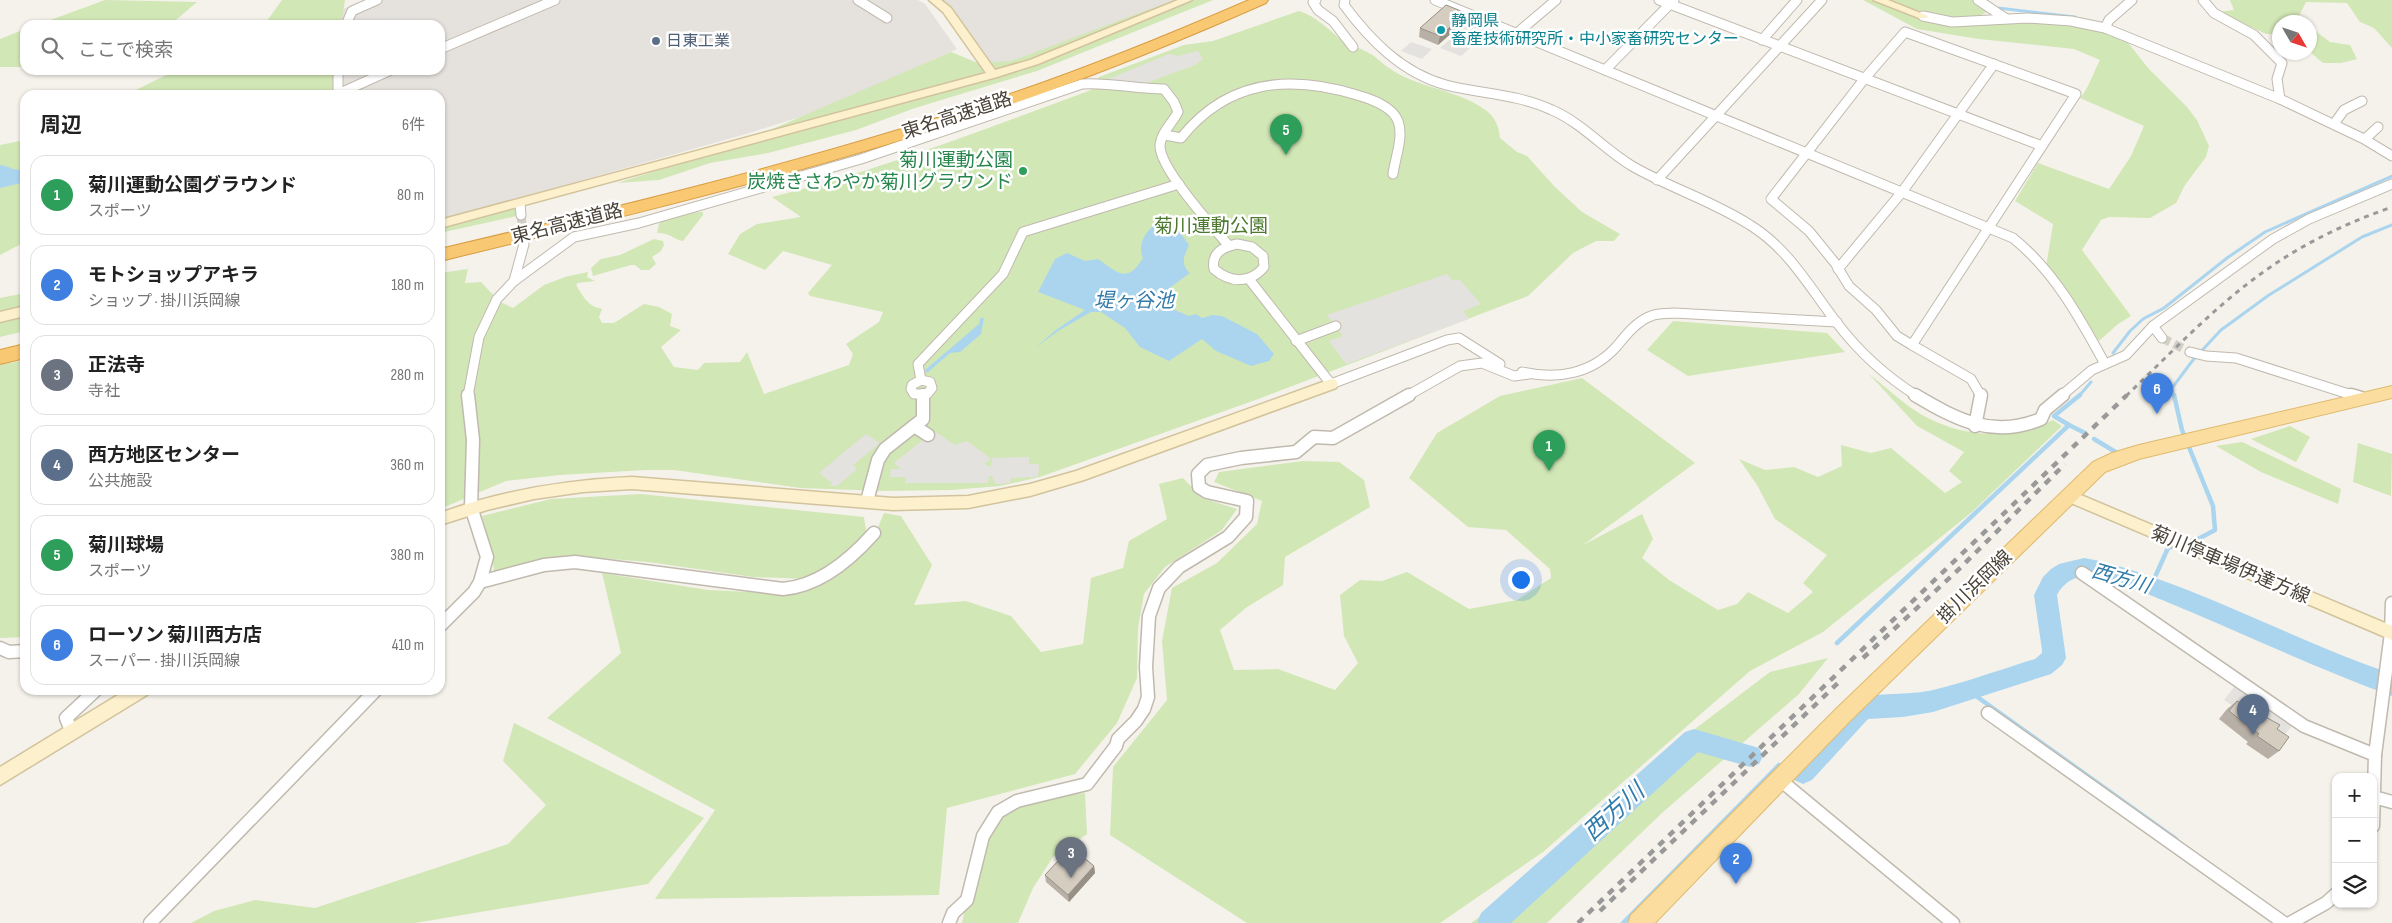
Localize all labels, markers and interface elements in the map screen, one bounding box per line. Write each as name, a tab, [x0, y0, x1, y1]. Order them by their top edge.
place label: 静岡県 畜産技術研究所・中小家畜研究センター	[1451, 12, 1739, 49]
north arrow	[2272, 15, 2317, 60]
search box	[20, 20, 445, 75]
marker: 静岡県 畜産技術研究所・中小家畜研究センター	[1435, 24, 1447, 36]
place label: 日東工業	[666, 32, 730, 51]
icon: search	[38, 34, 66, 62]
marker: 日東工業	[650, 35, 662, 47]
text: ここで検索	[78, 39, 173, 62]
street label: 東名高速道路	[899, 87, 1015, 145]
text: 周辺	[40, 113, 82, 138]
pin: 5	[1270, 114, 1302, 155]
text: 6件	[402, 116, 425, 135]
place label: 菊川運動公園 炭焼きさわやか菊川グラウンド	[747, 149, 1013, 194]
marker: 菊川運動公園 炭焼きさわやか菊川グラウンド	[1017, 165, 1029, 177]
text: 菊川運動公園グラウンド	[88, 174, 297, 197]
text: 1	[54, 186, 60, 205]
text: 80 m	[397, 186, 424, 205]
street label: 東名高速道路	[509, 199, 625, 249]
text: スポーツ	[88, 202, 152, 221]
park label: 菊川運動公園	[1154, 215, 1268, 238]
text: モトショップアキラ	[88, 264, 259, 287]
text: 2	[53, 276, 61, 295]
text: 180 m	[391, 276, 424, 295]
water label: 堤ヶ谷池	[1094, 289, 1176, 313]
text: ショップ · 掛川浜岡線	[88, 292, 240, 311]
text: 正法寺	[88, 354, 145, 377]
text: 3	[53, 366, 61, 385]
text: 280 m	[390, 366, 424, 385]
pin: 6	[2141, 373, 2173, 414]
text: 寺社	[88, 382, 120, 401]
pin: 1	[1533, 430, 1565, 471]
text: 西方地区センター	[88, 444, 240, 467]
text: 4	[53, 456, 61, 475]
text: 360 m	[390, 456, 424, 475]
text: 公共施設	[88, 472, 152, 491]
street label: 菊川停車場伊達方線	[2147, 521, 2313, 609]
text: 菊川球場	[88, 534, 164, 557]
text: 5	[53, 546, 61, 565]
text: 380 m	[390, 546, 424, 565]
street label: 掛川浜岡線	[1933, 546, 2017, 628]
water label: 西方川	[2089, 559, 2155, 599]
text: スポーツ	[88, 562, 152, 581]
your location	[1508, 567, 1534, 593]
text: ローソン 菊川西方店	[88, 624, 262, 647]
text: 6	[53, 636, 61, 655]
text: 410 m	[392, 636, 424, 655]
text: スーパー · 掛川浜岡線	[88, 652, 240, 671]
pin: 4	[2237, 694, 2269, 735]
map controls	[2332, 773, 2377, 908]
button: +	[2332, 773, 2377, 818]
water label: 西方川	[1578, 775, 1653, 847]
button: −	[2332, 818, 2377, 863]
pin: 3	[1055, 837, 1087, 878]
pin: 2	[1720, 843, 1752, 884]
button: layers	[2332, 863, 2377, 908]

